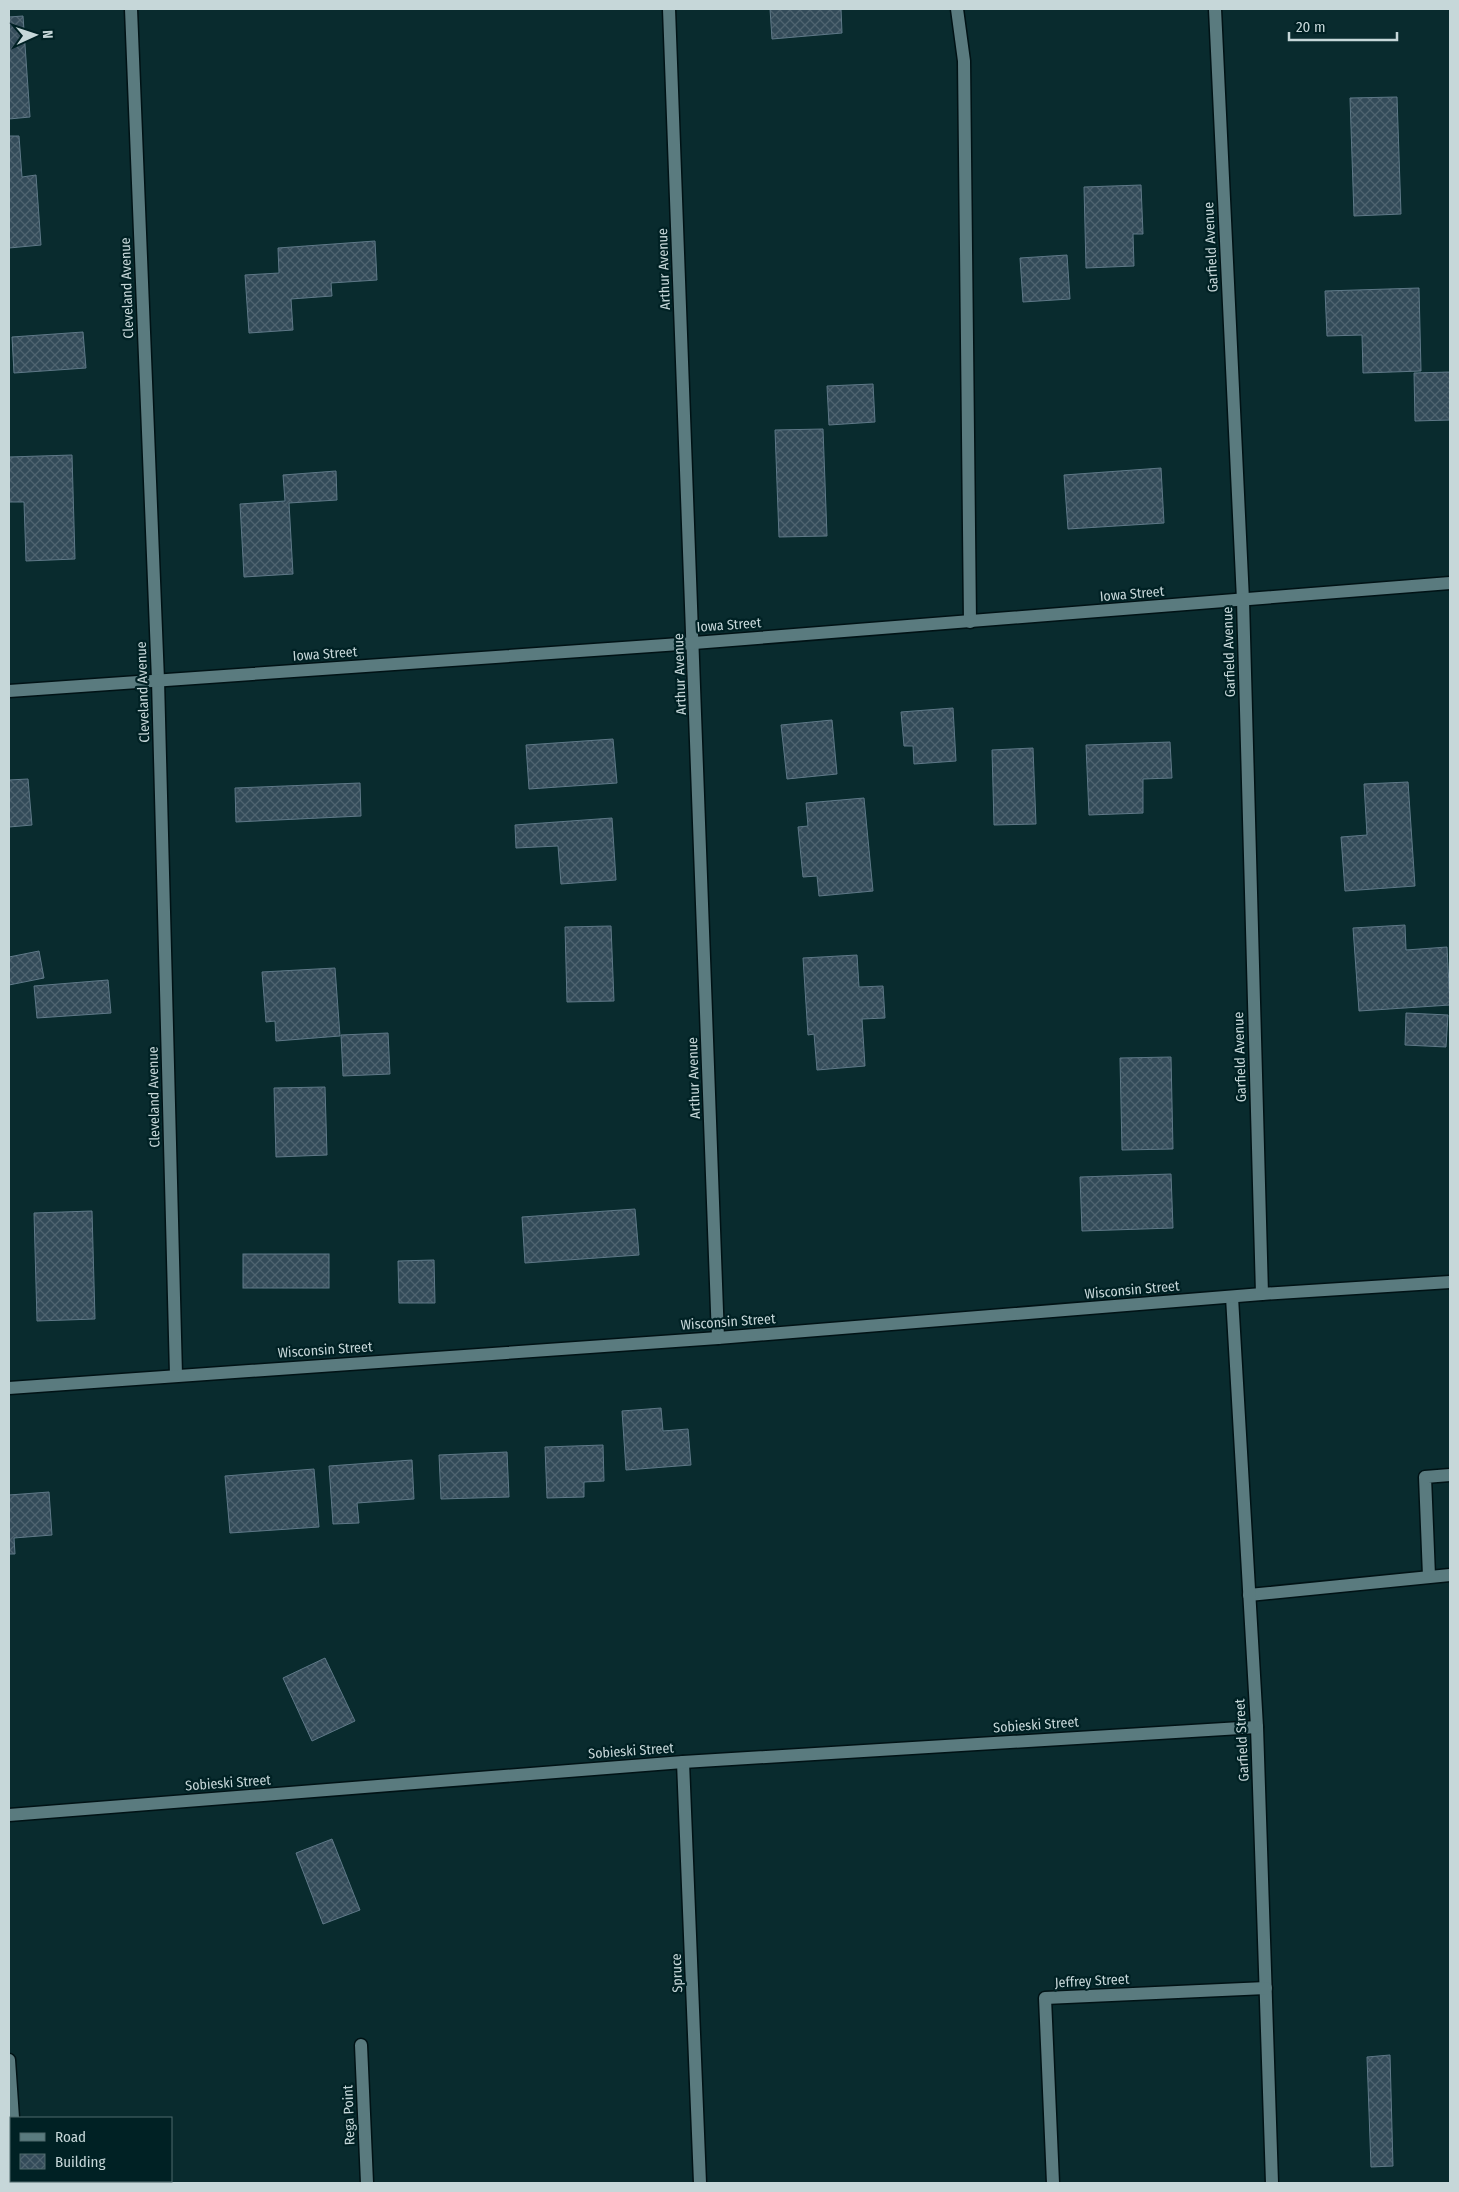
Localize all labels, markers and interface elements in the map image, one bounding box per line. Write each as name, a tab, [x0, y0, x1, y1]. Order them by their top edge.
north arrow	[10, 10, 60, 60]
scale bar	[1289, 10, 1396, 42]
text: 20 m	[1296, 18, 1326, 36]
text: N	[39, 30, 56, 39]
street label: Garfield Avenue	[1200, 201, 1222, 293]
street label: Arthur Avenue	[654, 228, 674, 310]
street label: Cleveland Avenue	[117, 237, 137, 339]
street label: Iowa Street	[1099, 583, 1165, 605]
street label: Garfield Avenue	[1219, 606, 1239, 698]
street label: Iowa Street	[696, 614, 762, 636]
street label: Arthur Avenue	[670, 633, 690, 715]
street label: Cleveland Avenue	[133, 641, 153, 743]
street label: Iowa Street	[292, 643, 358, 665]
street label: Garfield Avenue	[1230, 1011, 1250, 1103]
street label: Arthur Avenue	[684, 1037, 704, 1119]
street label: Cleveland Avenue	[145, 1046, 163, 1148]
street label: Wisconsin Street	[1084, 1277, 1181, 1303]
street label: Wisconsin Street	[680, 1310, 776, 1334]
street label: Wisconsin Street	[277, 1338, 373, 1362]
street label: Garfield Street	[1231, 1698, 1253, 1782]
street label: Sobieski Street	[993, 1713, 1080, 1736]
street label: Sobieski Street	[588, 1739, 675, 1762]
street label: Sobieski Street	[185, 1771, 272, 1794]
street label: Spruce	[668, 1953, 686, 1993]
street label: Jeffrey Street	[1054, 1971, 1130, 1991]
street label: Rega Point	[339, 2084, 359, 2146]
legend	[10, 2117, 172, 2182]
text: Road	[55, 2128, 86, 2146]
text: Building	[55, 2153, 106, 2171]

